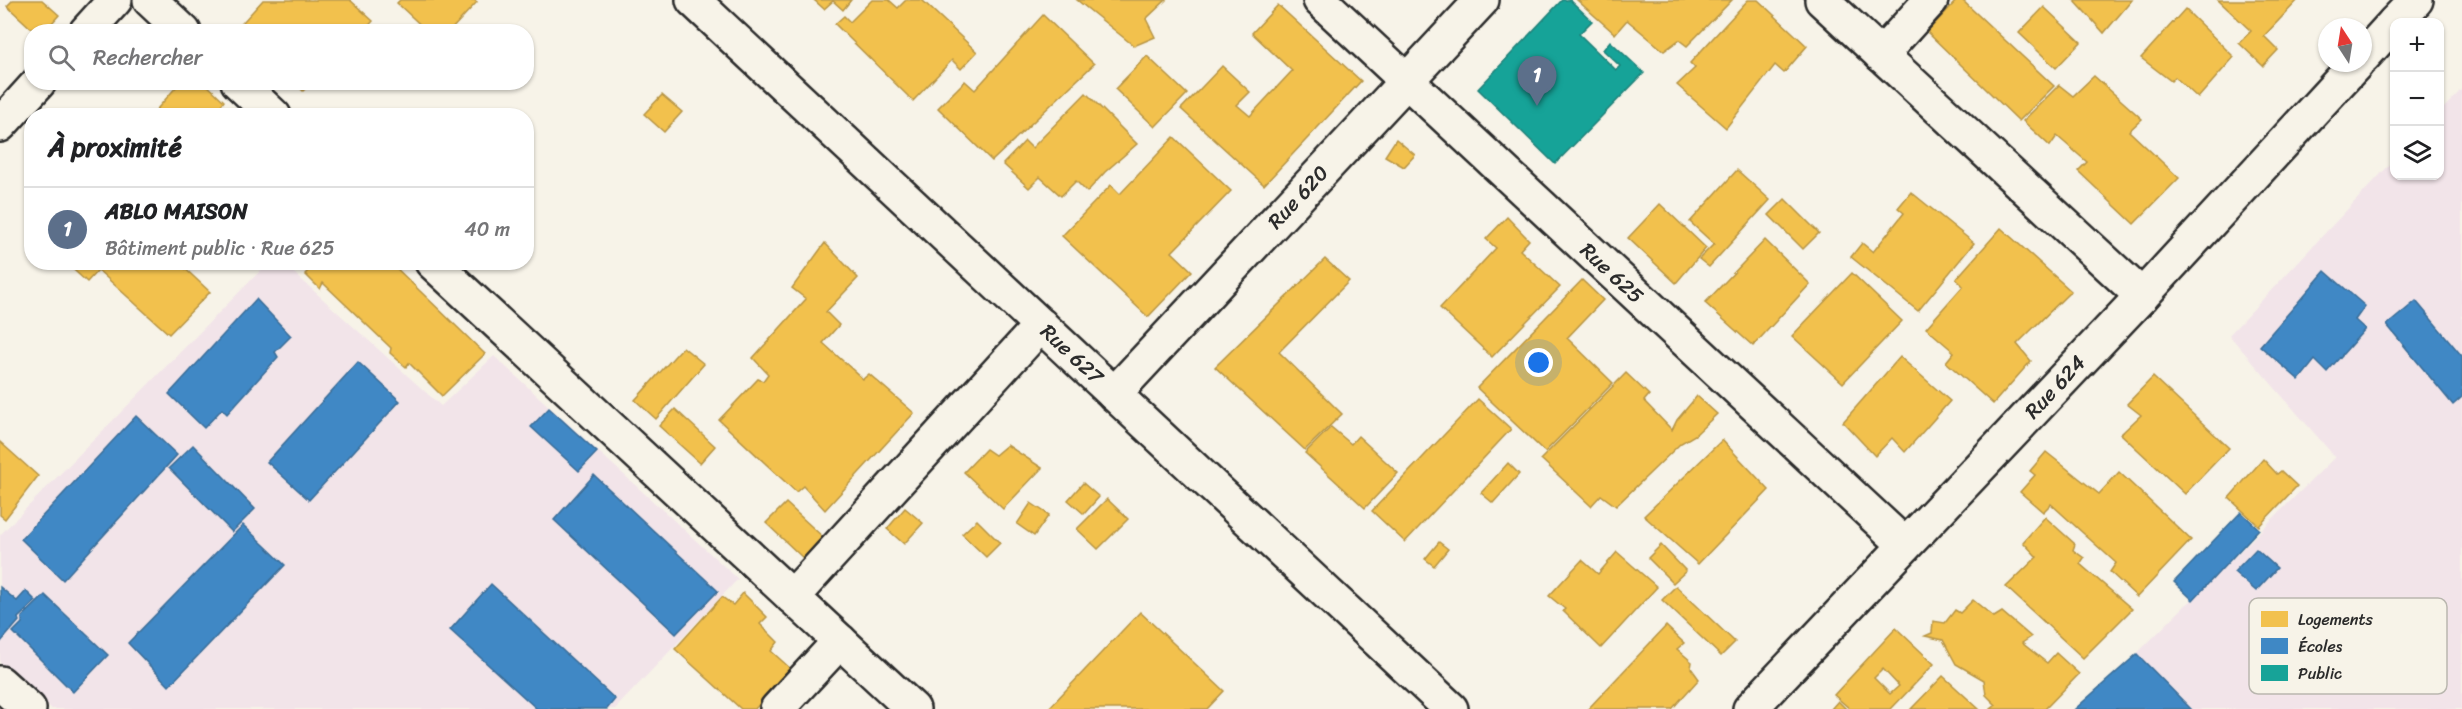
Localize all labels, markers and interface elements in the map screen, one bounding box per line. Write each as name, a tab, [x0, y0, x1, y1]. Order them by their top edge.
north arrow	[2318, 18, 2372, 72]
map controls	[2390, 18, 2444, 180]
button: +	[2390, 18, 2444, 72]
search box	[24, 24, 534, 90]
text: Rechercher	[93, 38, 203, 77]
icon: search	[45, 41, 78, 74]
pin: 1	[1518, 57, 1556, 106]
button: −	[2390, 72, 2444, 126]
text: À proximité	[48, 124, 182, 170]
button: layers	[2390, 126, 2444, 180]
street label: Rue 620	[1258, 156, 1338, 238]
text: ABLO MAISON	[105, 192, 248, 231]
text: 1	[63, 212, 72, 247]
text: 40 m	[464, 212, 510, 247]
text: Bâtiment public · Rue 625	[105, 231, 335, 266]
street label: Rue 625	[1571, 233, 1653, 313]
street label: Rue 627	[1031, 314, 1114, 395]
street label: Rue 624	[2015, 346, 2095, 428]
your location	[1524, 348, 1553, 377]
legend	[2249, 598, 2447, 694]
text: Logements	[2298, 605, 2374, 634]
text: Écoles	[2298, 632, 2343, 661]
text: Public	[2298, 659, 2342, 688]

